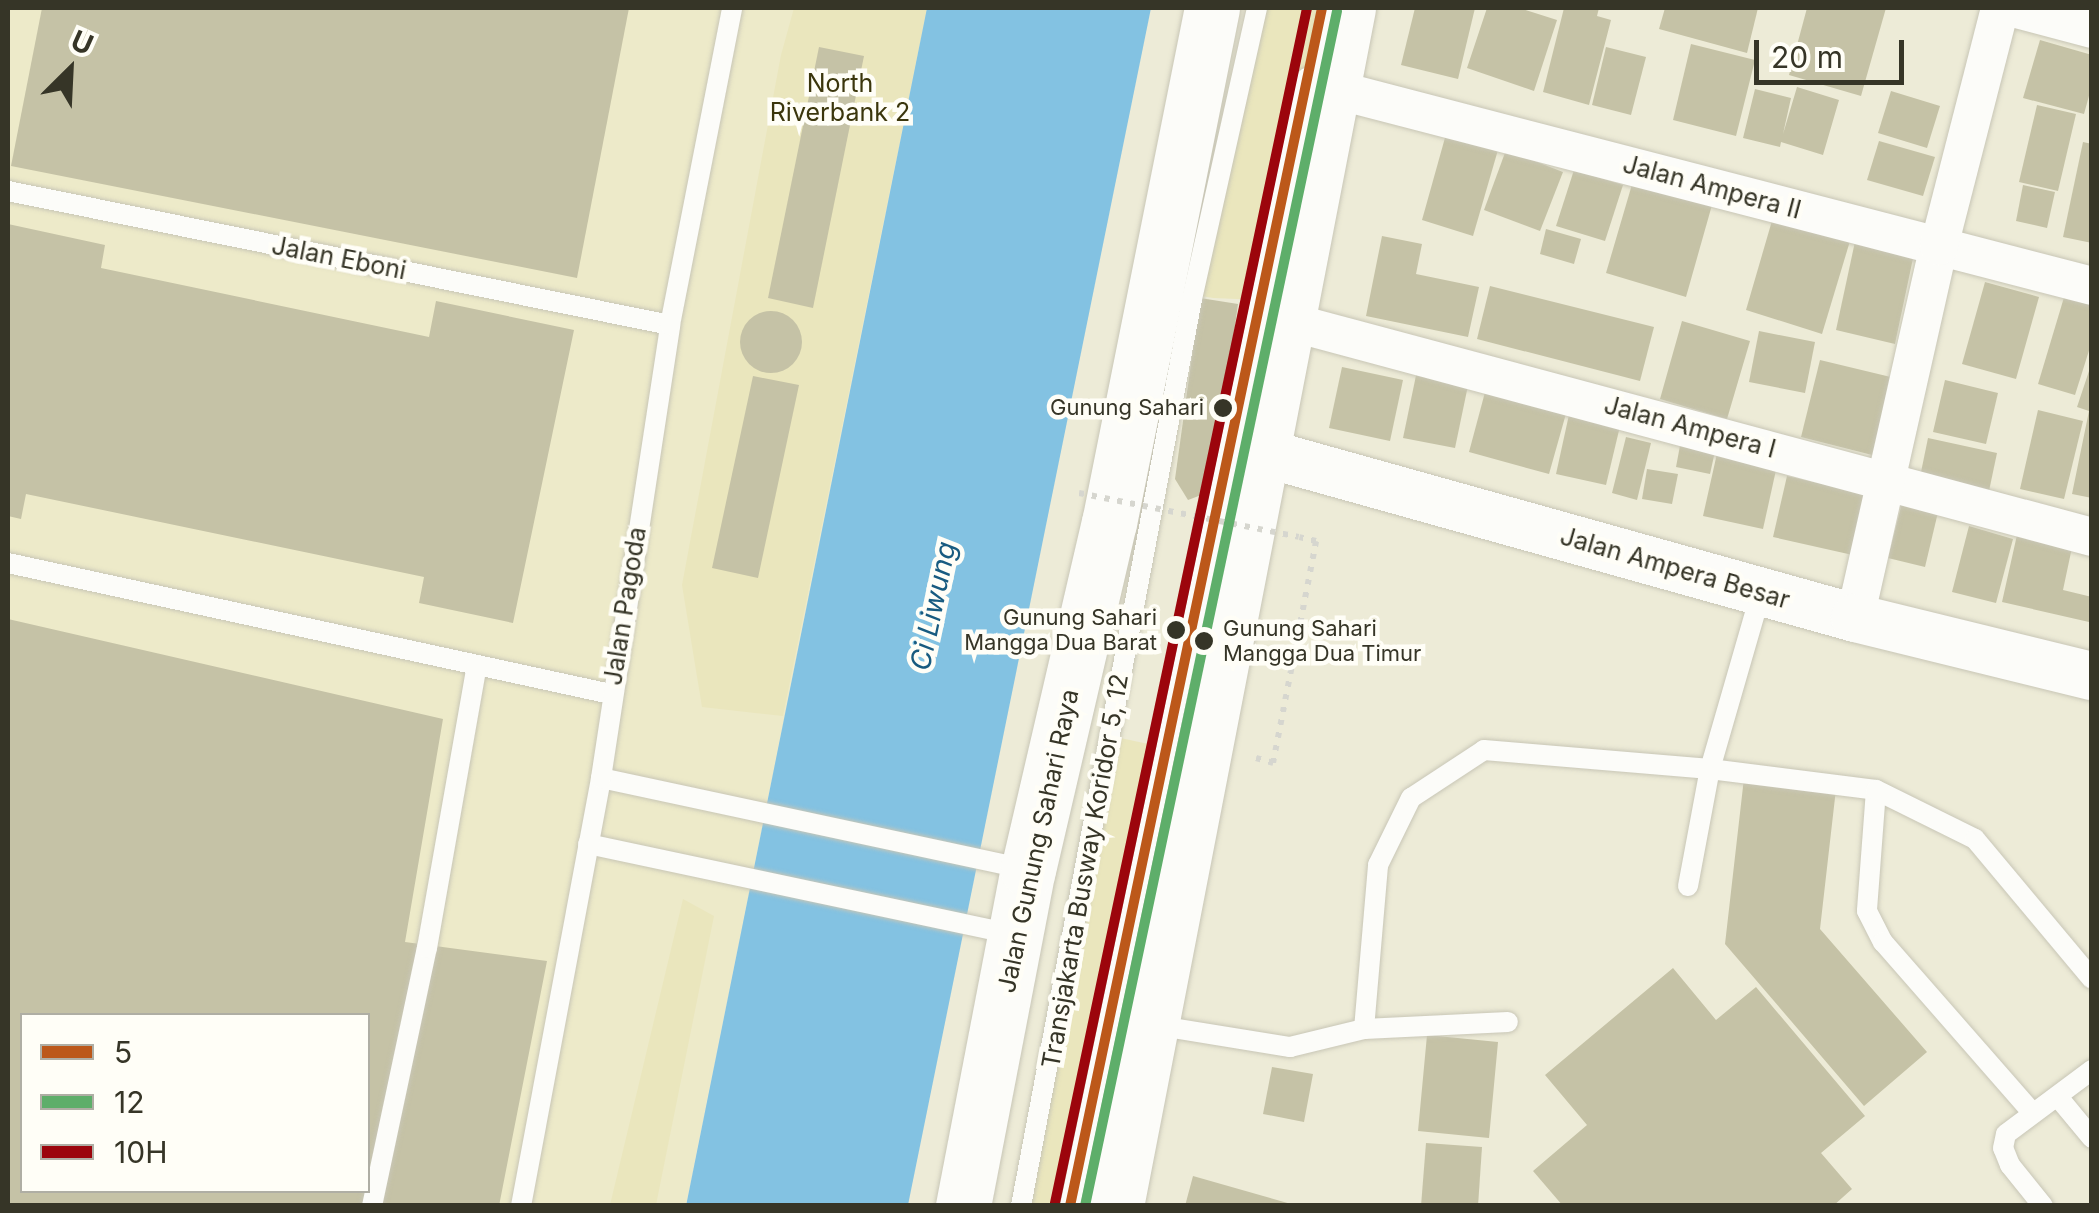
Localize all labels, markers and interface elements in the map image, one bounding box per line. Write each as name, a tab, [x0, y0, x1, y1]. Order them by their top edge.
north arrow	[20, 20, 120, 120]
scale bar	[1759, 20, 1909, 82]
text: U	[66, 23, 98, 62]
text: 20 m	[1771, 39, 1843, 75]
park label: North Riverbank 2	[770, 69, 910, 128]
street label: Jalan Ampera II	[1620, 149, 1804, 225]
street label: Jalan Eboni	[269, 230, 409, 286]
street label: Jalan Ampera I	[1601, 390, 1779, 464]
place label: Gunung Sahari	[1050, 395, 1204, 421]
marker: Gunung Sahari	[1213, 398, 1233, 418]
street label: Jalan Ampera Besar	[1557, 521, 1793, 615]
street label: Jalan Pagoda	[598, 525, 652, 687]
water label: Ci Liwung	[903, 538, 963, 674]
place label: Gunung Sahari Mangga Dua Barat	[964, 604, 1157, 656]
place label: Gunung Sahari Mangga Dua Timur	[1223, 615, 1421, 666]
marker: Gunung Sahari Mangga Dua Barat	[1166, 620, 1186, 640]
marker: Gunung Sahari Mangga Dua Timur	[1194, 631, 1214, 651]
street label: Transjakarta Busway Koridor 5, 12	[1035, 671, 1135, 1071]
street label: Jalan Gunung Sahari Raya	[991, 686, 1085, 996]
legend	[20, 1013, 370, 1193]
text: 5	[114, 1034, 132, 1070]
text: 12	[114, 1084, 145, 1120]
text: 10H	[114, 1134, 167, 1170]

